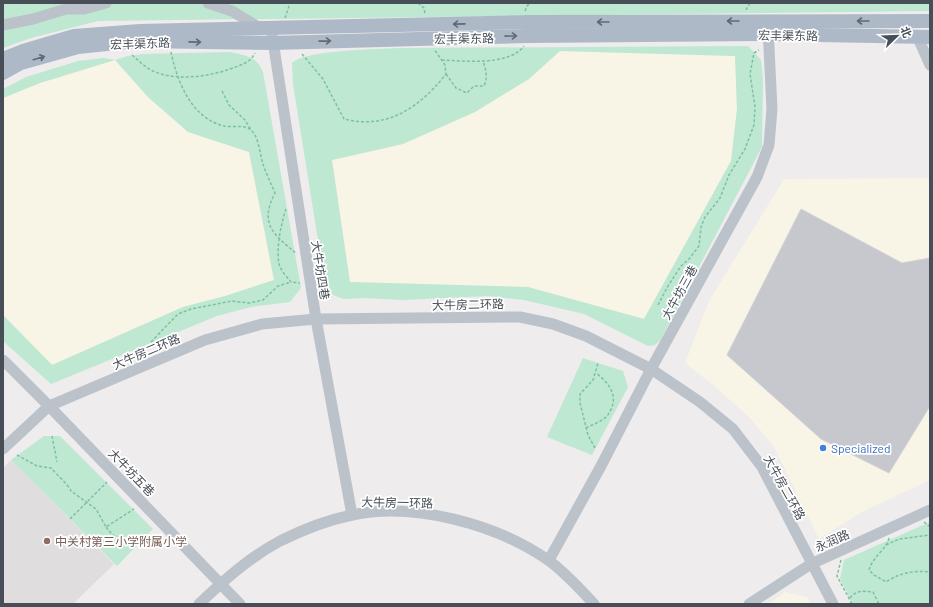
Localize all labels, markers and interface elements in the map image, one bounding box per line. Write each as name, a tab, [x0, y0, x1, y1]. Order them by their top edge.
north arrow	[877, 16, 917, 56]
one-way arrow	[727, 17, 740, 25]
one-way arrow	[857, 17, 870, 25]
one-way arrow	[597, 18, 610, 26]
one-way arrow	[453, 20, 466, 28]
text: 北	[899, 24, 915, 39]
street label: 宏丰渠东路	[758, 27, 818, 43]
street label: 宏丰渠东路	[434, 30, 494, 46]
one-way arrow	[504, 33, 517, 40]
street label: 宏丰渠东路	[110, 35, 170, 51]
one-way arrow	[318, 37, 331, 45]
one-way arrow	[188, 38, 201, 46]
one-way arrow	[32, 54, 45, 61]
street label: 大牛坊四巷	[309, 239, 333, 301]
street label: 大牛坊三巷	[658, 262, 700, 322]
street label: 大牛房二环路	[432, 296, 504, 312]
street label: 大牛房二环路	[110, 330, 182, 372]
place label: Specialized	[831, 441, 891, 455]
marker: Specialized	[818, 443, 828, 453]
street label: 大牛坊五巷	[106, 446, 158, 498]
street label: 大牛房二环路	[761, 452, 809, 522]
street label: 大牛房一环路	[361, 494, 433, 510]
street label: 永润路	[813, 526, 851, 554]
place label: 中关村第三小学附属小学	[55, 534, 187, 548]
marker: 中关村第三小学附属小学	[42, 536, 52, 546]

